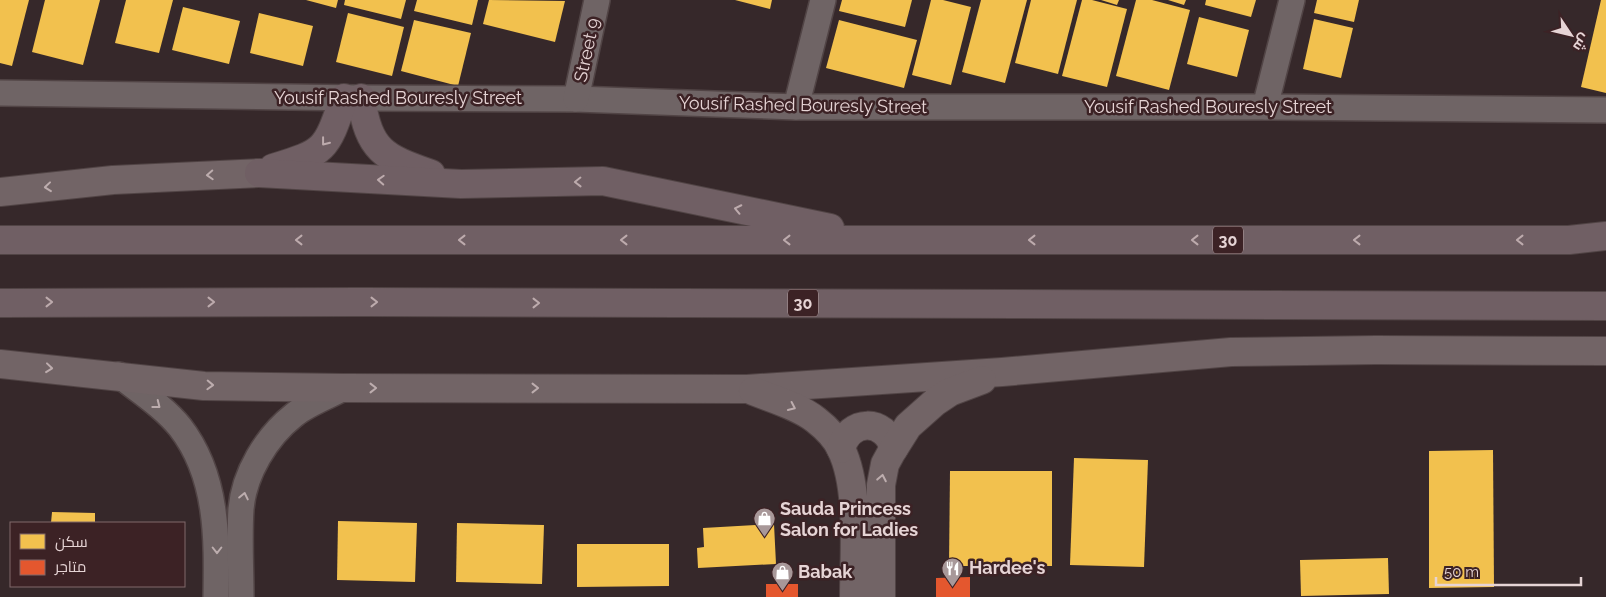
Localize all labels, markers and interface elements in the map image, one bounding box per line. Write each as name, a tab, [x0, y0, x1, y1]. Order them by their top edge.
north arrow	[1546, 10, 1596, 60]
street label: Street 9	[569, 16, 604, 84]
text: ش	[1569, 30, 1593, 54]
street label: Yousif Rashed Bouresly Street	[274, 87, 522, 108]
street label: Yousif Rashed Bouresly Street	[679, 92, 927, 117]
street label: Yousif Rashed Bouresly Street	[1084, 96, 1332, 117]
one-way arrow	[322, 137, 331, 146]
one-way arrow	[206, 170, 214, 181]
one-way arrow	[376, 174, 384, 185]
one-way arrow	[574, 176, 582, 187]
one-way arrow	[44, 181, 52, 192]
one-way arrow	[733, 204, 742, 215]
road number: 30	[1213, 226, 1243, 254]
one-way arrow	[295, 235, 303, 245]
one-way arrow	[458, 235, 466, 245]
one-way arrow	[620, 235, 628, 245]
one-way arrow	[783, 235, 790, 245]
one-way arrow	[1028, 235, 1036, 245]
one-way arrow	[1191, 235, 1198, 245]
one-way arrow	[1353, 235, 1361, 245]
one-way arrow	[1516, 235, 1524, 245]
road number: 30	[788, 290, 818, 316]
one-way arrow	[45, 297, 53, 307]
one-way arrow	[208, 297, 215, 307]
one-way arrow	[370, 297, 378, 307]
one-way arrow	[532, 298, 540, 308]
one-way arrow	[45, 362, 53, 373]
one-way arrow	[206, 380, 214, 391]
one-way arrow	[369, 383, 377, 393]
one-way arrow	[532, 383, 539, 393]
one-way arrow	[151, 400, 160, 408]
one-way arrow	[787, 401, 796, 412]
one-way arrow	[877, 474, 887, 483]
one-way arrow	[238, 492, 249, 500]
place label: Sauda Princess Salon for Ladies	[780, 498, 918, 540]
shop icon: Sauda Princess Salon for Ladies	[752, 507, 776, 538]
legend	[10, 522, 185, 587]
text: سكن	[55, 533, 88, 552]
one-way arrow	[212, 546, 222, 554]
scale bar	[1436, 554, 1581, 586]
restaurant icon: Hardee's	[941, 556, 965, 587]
place label: Hardee's	[969, 557, 1045, 578]
text: متاجر	[54, 558, 86, 576]
shop icon: Babak	[770, 560, 794, 591]
place label: Babak	[798, 561, 853, 582]
text: 50 m	[1444, 563, 1479, 581]

